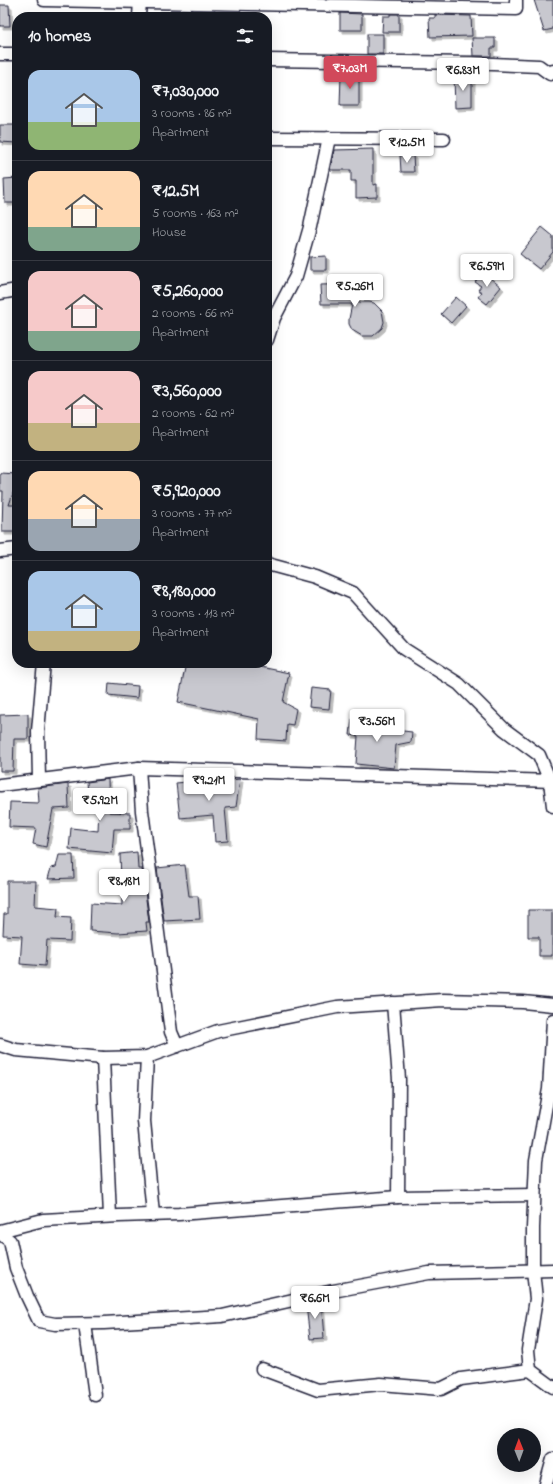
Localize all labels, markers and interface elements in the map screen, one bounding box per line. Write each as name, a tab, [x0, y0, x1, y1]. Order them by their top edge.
text: 10 homes	[28, 24, 91, 49]
icon: filters	[234, 25, 256, 47]
pin: ₹7.03M	[317, 56, 383, 90]
pin: ₹6.83M	[430, 58, 496, 92]
text: ₹7.03M	[333, 59, 367, 78]
text: ₹6.83M	[446, 61, 480, 80]
text: ₹7,030,000	[152, 79, 219, 104]
icon: home	[60, 86, 108, 134]
text: 3 rooms · 86 m²	[152, 104, 232, 123]
text: Apartment	[152, 123, 209, 142]
pin: ₹12.5M	[374, 130, 440, 164]
text: ₹12.5M	[389, 133, 425, 152]
text: ₹12.5M	[152, 179, 200, 204]
icon: home	[60, 187, 108, 235]
text: 5 rooms · 163 m²	[152, 204, 239, 223]
text: House	[152, 223, 186, 242]
pin: ₹6.59M	[454, 254, 520, 288]
text: ₹6.59M	[469, 257, 505, 276]
pin: ₹5.26M	[322, 274, 388, 308]
text: ₹5.26M	[336, 277, 374, 296]
text: ₹5,260,000	[152, 279, 223, 304]
icon: home	[60, 287, 108, 335]
text: 2 rooms · 66 m²	[152, 304, 234, 323]
text: Apartment	[152, 323, 209, 342]
text: ₹3,560,000	[152, 379, 222, 404]
icon: home	[60, 387, 108, 435]
text: 2 rooms · 62 m²	[152, 404, 235, 423]
text: Apartment	[152, 423, 209, 442]
text: ₹5,920,000	[152, 479, 221, 504]
icon: home	[60, 487, 108, 535]
text: 3 rooms · 77 m²	[152, 504, 232, 523]
text: Apartment	[152, 523, 209, 542]
text: ₹8,180,000	[152, 579, 216, 604]
icon: home	[60, 587, 108, 635]
text: 3 rooms · 113 m²	[152, 604, 235, 623]
text: Apartment	[152, 623, 209, 642]
pin: ₹3.56M	[344, 709, 410, 743]
text: ₹3.56M	[359, 712, 395, 731]
pin: ₹9.21M	[176, 768, 242, 802]
text: ₹9.21M	[193, 771, 225, 790]
pin: ₹5.92M	[67, 788, 133, 822]
text: ₹5.92M	[82, 791, 118, 810]
pin: ₹8.18M	[91, 869, 157, 903]
text: ₹8.18M	[108, 872, 140, 891]
pin: ₹6.6M	[287, 1286, 343, 1320]
text: ₹6.6M	[300, 1289, 330, 1308]
north arrow	[497, 1428, 541, 1472]
map controls	[497, 1428, 541, 1472]

